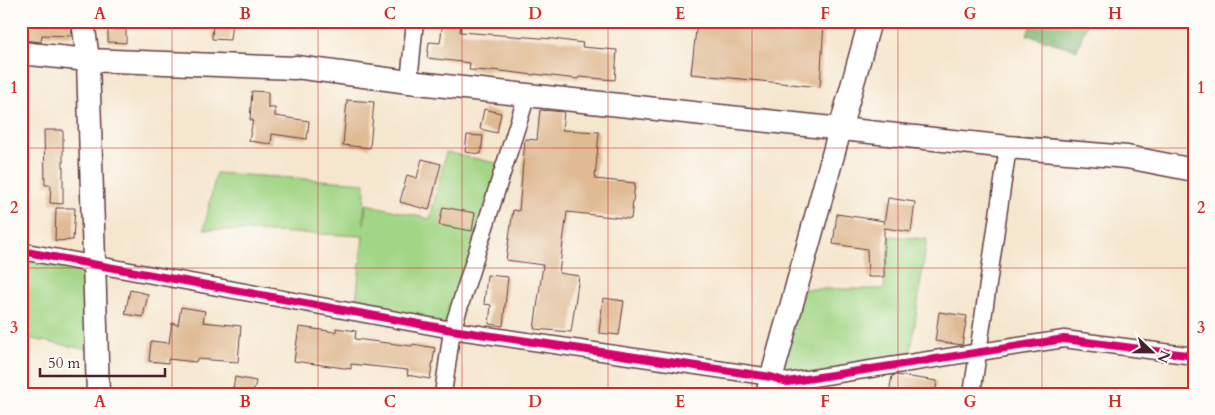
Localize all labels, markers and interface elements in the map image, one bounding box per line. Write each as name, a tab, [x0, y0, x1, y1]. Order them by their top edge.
text: A	[94, 3, 106, 25]
text: B	[239, 3, 251, 25]
text: C	[384, 3, 396, 25]
text: D	[528, 3, 542, 25]
text: E	[675, 3, 685, 25]
text: F	[820, 3, 830, 25]
text: G	[963, 3, 977, 25]
text: H	[1108, 3, 1122, 25]
text: 1	[10, 77, 18, 99]
text: 1	[1197, 77, 1205, 99]
text: 2	[10, 197, 18, 219]
text: 2	[1197, 197, 1205, 219]
text: 3	[10, 317, 18, 339]
text: 3	[1197, 317, 1205, 339]
north arrow	[1128, 328, 1178, 378]
scale bar	[40, 345, 165, 377]
text: N	[1153, 347, 1175, 366]
text: 50 m	[48, 353, 80, 373]
text: A	[94, 391, 106, 413]
text: B	[239, 391, 251, 413]
text: C	[384, 391, 396, 413]
text: D	[528, 391, 542, 413]
text: E	[675, 391, 685, 413]
text: F	[820, 391, 830, 413]
text: G	[963, 391, 977, 413]
text: H	[1108, 391, 1122, 413]

